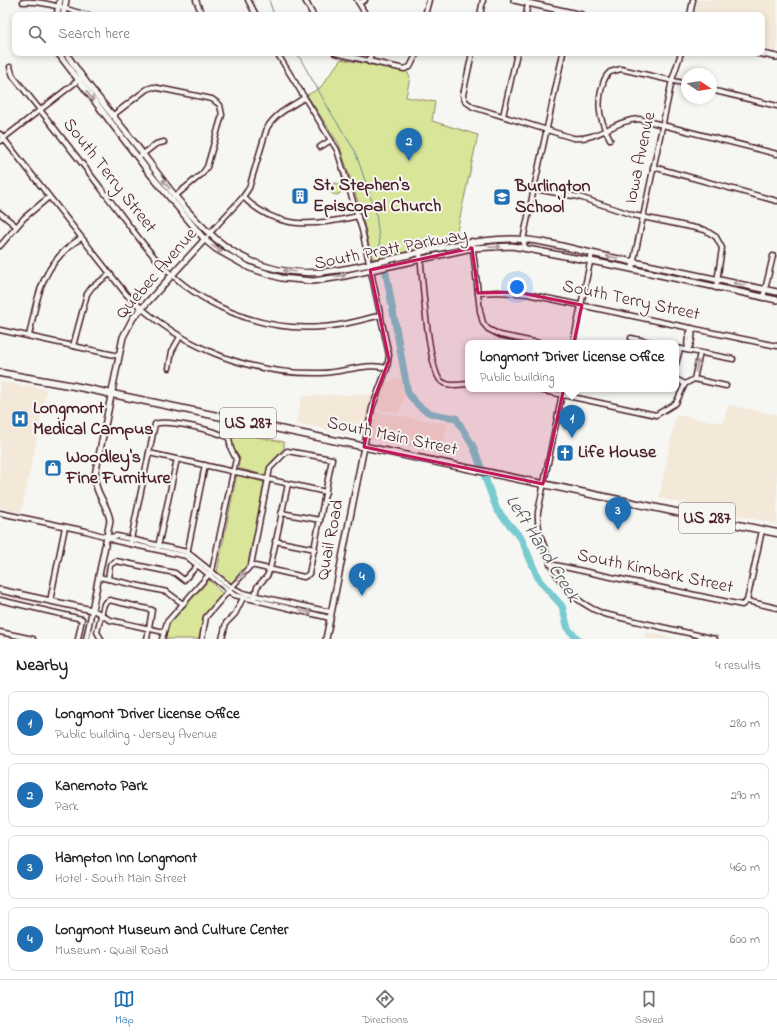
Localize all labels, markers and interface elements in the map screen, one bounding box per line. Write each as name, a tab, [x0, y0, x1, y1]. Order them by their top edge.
search box	[12, 12, 765, 56]
icon: search	[26, 23, 48, 45]
text: Search here	[58, 23, 130, 45]
north arrow	[681, 68, 717, 104]
one-way arrow	[85, 90, 94, 101]
street label: Iowa Avenue	[619, 109, 664, 206]
street label: South Terry Street	[56, 113, 162, 239]
pin: 2	[396, 128, 422, 161]
place label: St. Stephen's Episcopal Church	[313, 173, 442, 220]
place label: Burlington School	[514, 174, 591, 221]
one-way arrow	[162, 178, 170, 189]
building icon: St. Stephen's Episcopal Church	[290, 186, 310, 206]
school or university icon: Burlington School	[492, 187, 512, 207]
street label: Quebec Avenue	[110, 222, 205, 325]
street label: South Pratt Parkway	[312, 222, 470, 278]
one-way arrow	[488, 243, 501, 250]
one-way arrow	[211, 245, 222, 253]
one-way arrow	[606, 253, 619, 261]
one-way arrow	[283, 267, 296, 275]
one-way arrow	[333, 272, 346, 280]
street label: South Terry Street	[560, 274, 702, 328]
your location	[507, 277, 527, 297]
one-way arrow	[733, 280, 746, 288]
popup	[465, 340, 679, 392]
text: Longmont Driver License Office	[480, 346, 664, 368]
one-way arrow	[694, 360, 702, 373]
text: Public building	[480, 368, 554, 387]
place label: Longmont Medical Campus	[33, 396, 153, 443]
pin: 1	[559, 405, 585, 438]
road number: US 287	[220, 408, 276, 438]
hospital icon: Longmont Medical Campus	[10, 409, 30, 429]
street label: South Main Street	[324, 410, 460, 464]
place label: Life House	[578, 440, 657, 466]
church icon: Life House	[555, 443, 575, 463]
place label: Woodley's Fine Furniture	[65, 445, 172, 492]
shop icon: Woodley's Fine Furniture	[43, 458, 63, 478]
water label: Left Hand Creek	[498, 490, 586, 609]
pin: 3	[605, 497, 631, 530]
street label: Quail Road	[310, 498, 352, 582]
road number: US 287	[679, 503, 735, 533]
street label: South Kimbark Street	[575, 543, 735, 601]
pin: 4	[349, 563, 375, 596]
one-way arrow	[237, 571, 246, 581]
one-way arrow	[299, 609, 312, 617]
text: Nearby	[16, 653, 68, 678]
text: 4 results	[715, 656, 761, 675]
text: Longmont Driver License Office	[55, 703, 240, 725]
text: 1	[28, 714, 32, 733]
text: 280 m	[730, 714, 760, 733]
text: Public building · Jersey Avenue	[55, 725, 217, 744]
text: Kanemoto Park	[55, 775, 148, 797]
text: 2	[27, 786, 33, 805]
text: 290 m	[731, 786, 760, 805]
text: Park	[55, 797, 79, 816]
text: Hampton Inn Longmont	[55, 847, 197, 869]
text: 3	[27, 858, 33, 877]
text: 460 m	[730, 858, 760, 877]
text: Hotel · South Main Street	[55, 869, 187, 888]
text: Longmont Museum and Culture Center	[55, 919, 288, 941]
text: 4	[27, 930, 33, 949]
text: 600 m	[730, 930, 760, 949]
text: Museum · Quail Road	[55, 941, 168, 960]
tab: Map	[113, 988, 135, 1028]
tab: Directions	[362, 988, 408, 1028]
tab: Saved	[635, 988, 664, 1028]

